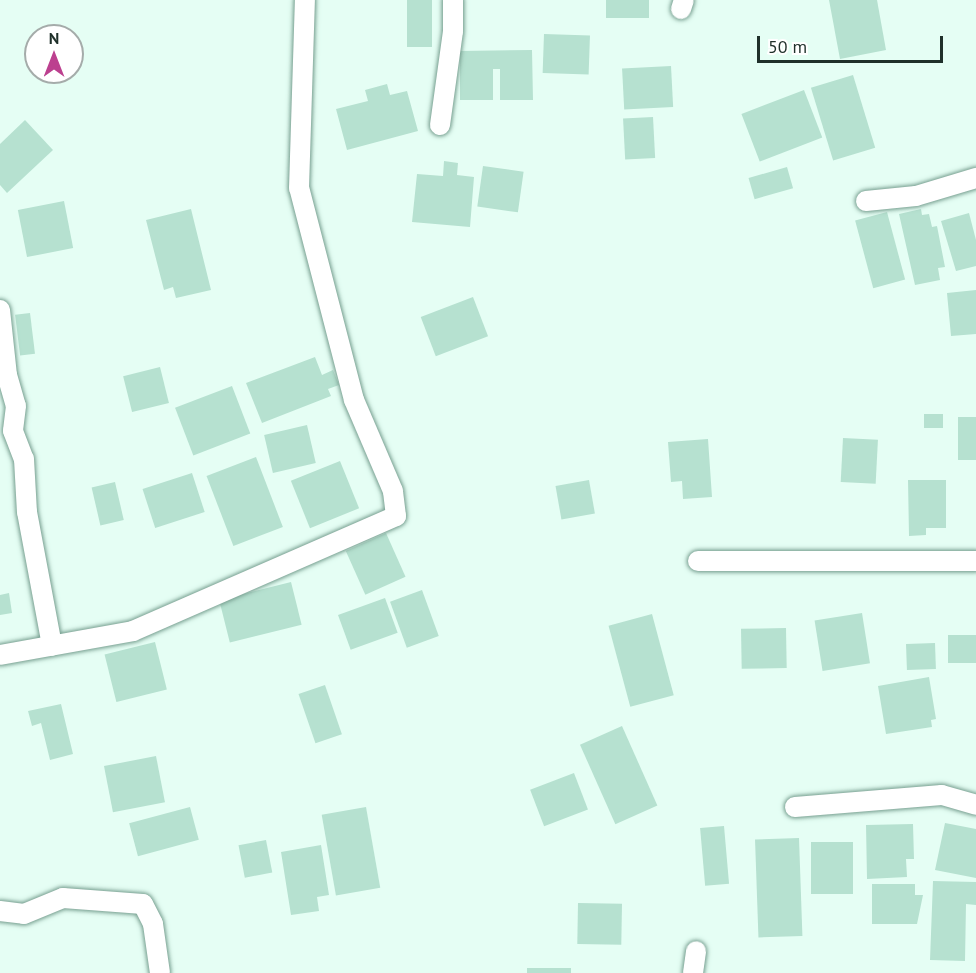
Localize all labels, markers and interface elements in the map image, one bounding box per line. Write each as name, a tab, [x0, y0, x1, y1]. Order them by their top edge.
north arrow	[24, 24, 84, 84]
scale bar	[760, 24, 946, 62]
text: N	[49, 28, 59, 48]
text: 50 m	[768, 35, 807, 58]

